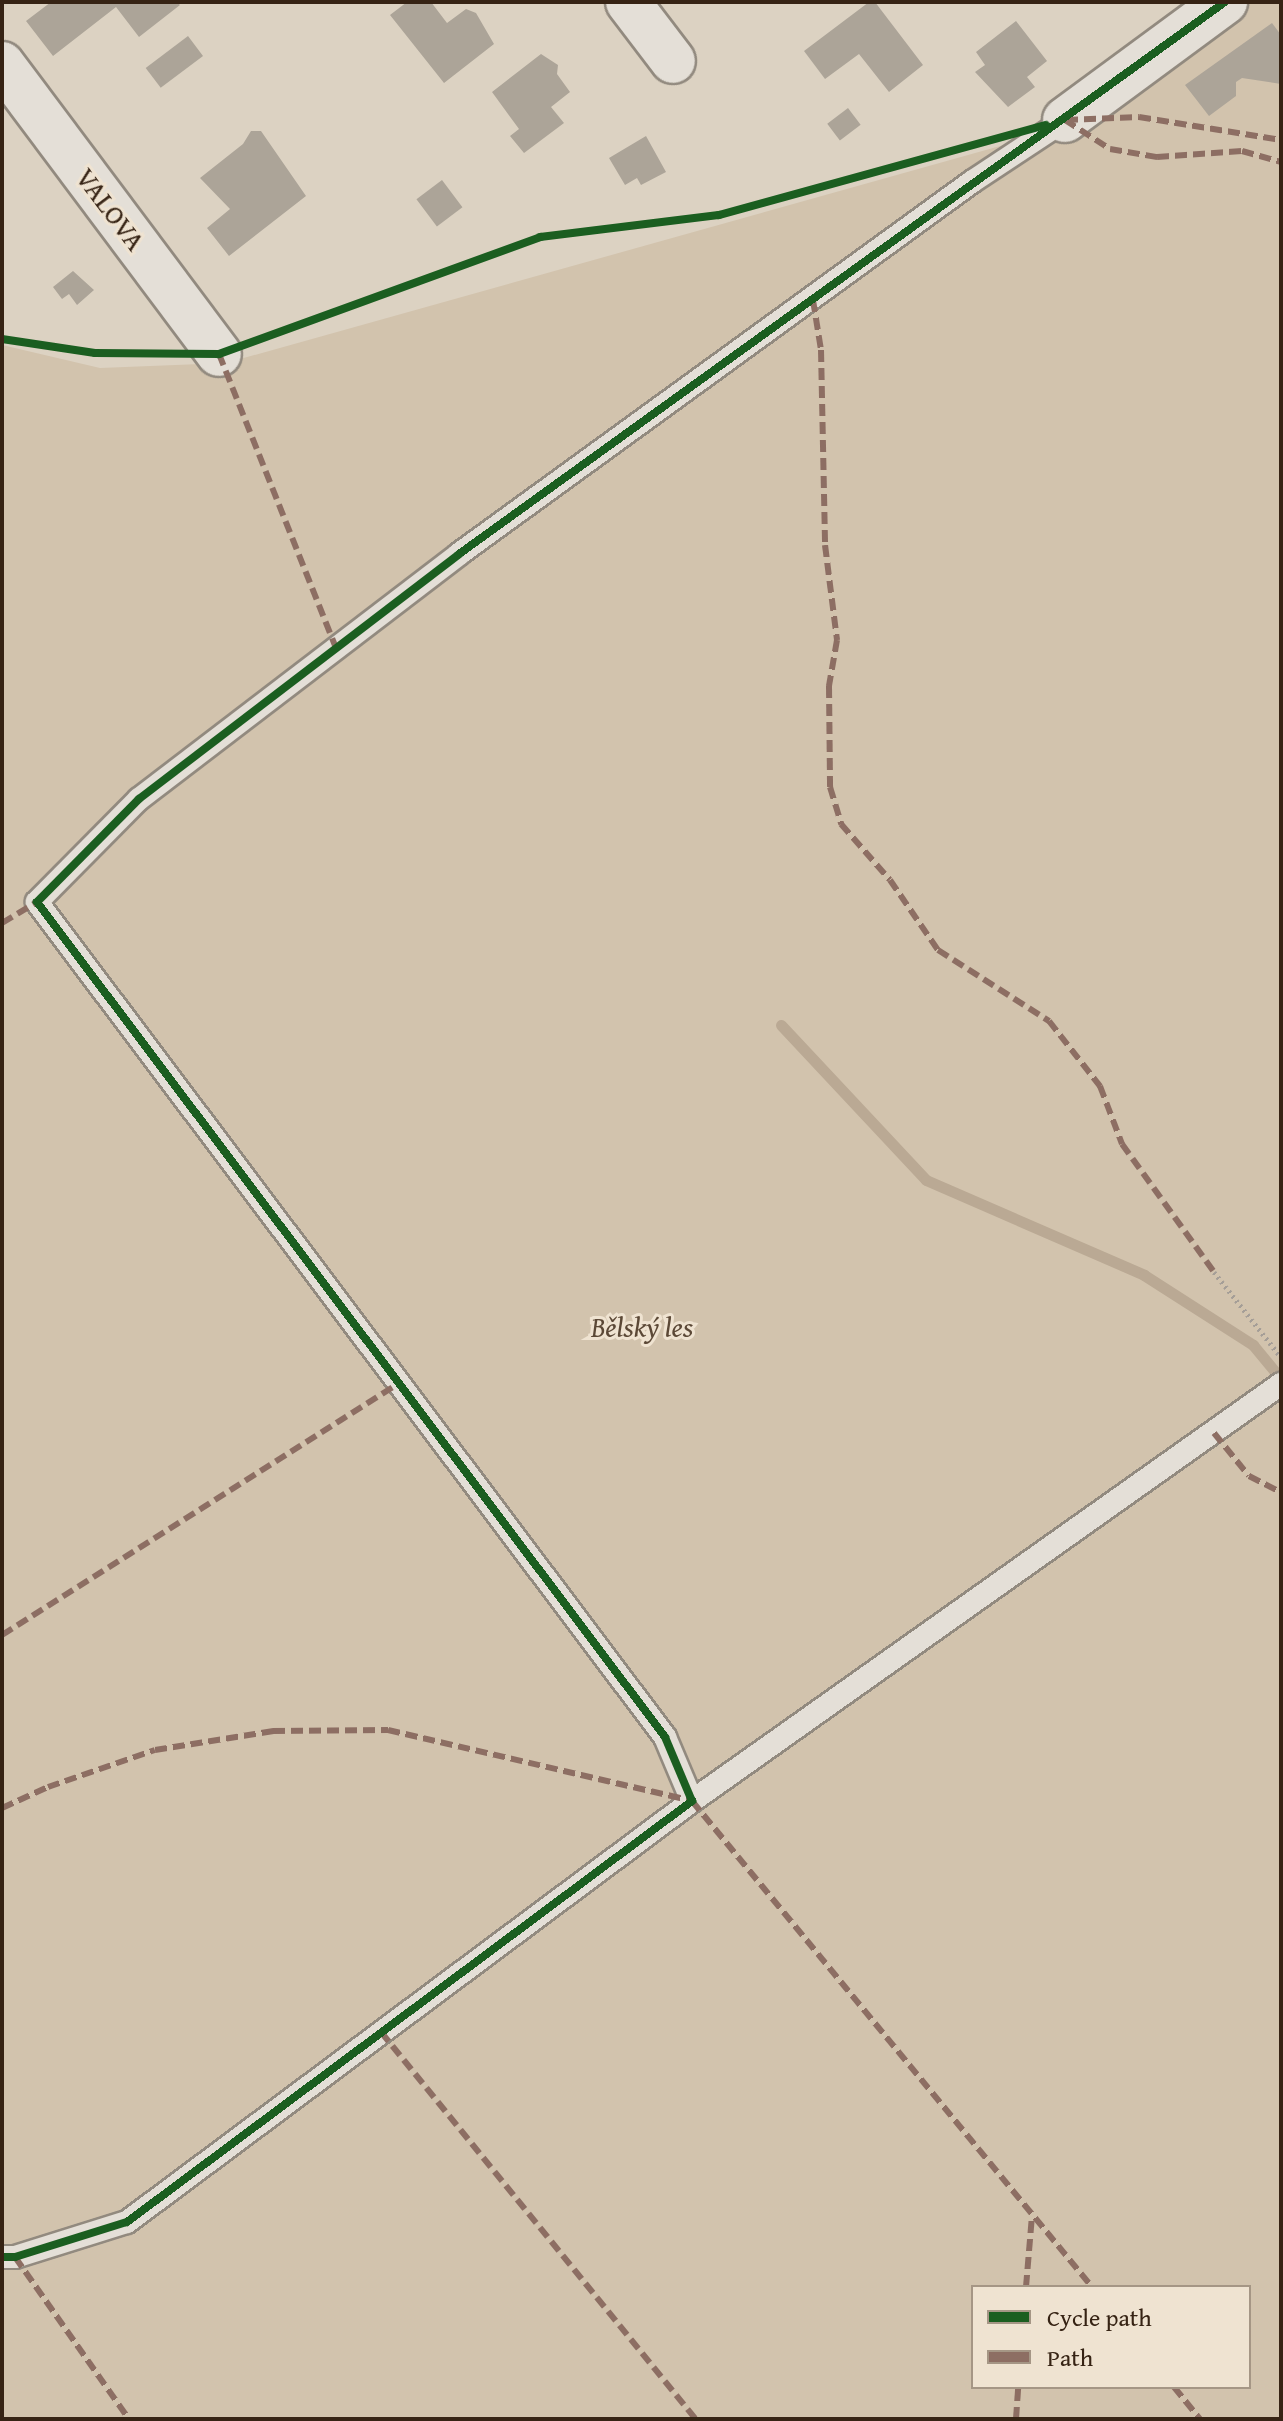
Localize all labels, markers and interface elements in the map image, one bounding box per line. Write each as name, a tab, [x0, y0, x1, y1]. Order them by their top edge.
street label: VALOVA	[69, 161, 153, 257]
park label: Bělský les	[591, 1310, 693, 1344]
legend	[971, 2285, 1251, 2389]
text: Cycle path	[1047, 2300, 1152, 2335]
text: Path	[1047, 2340, 1093, 2375]

